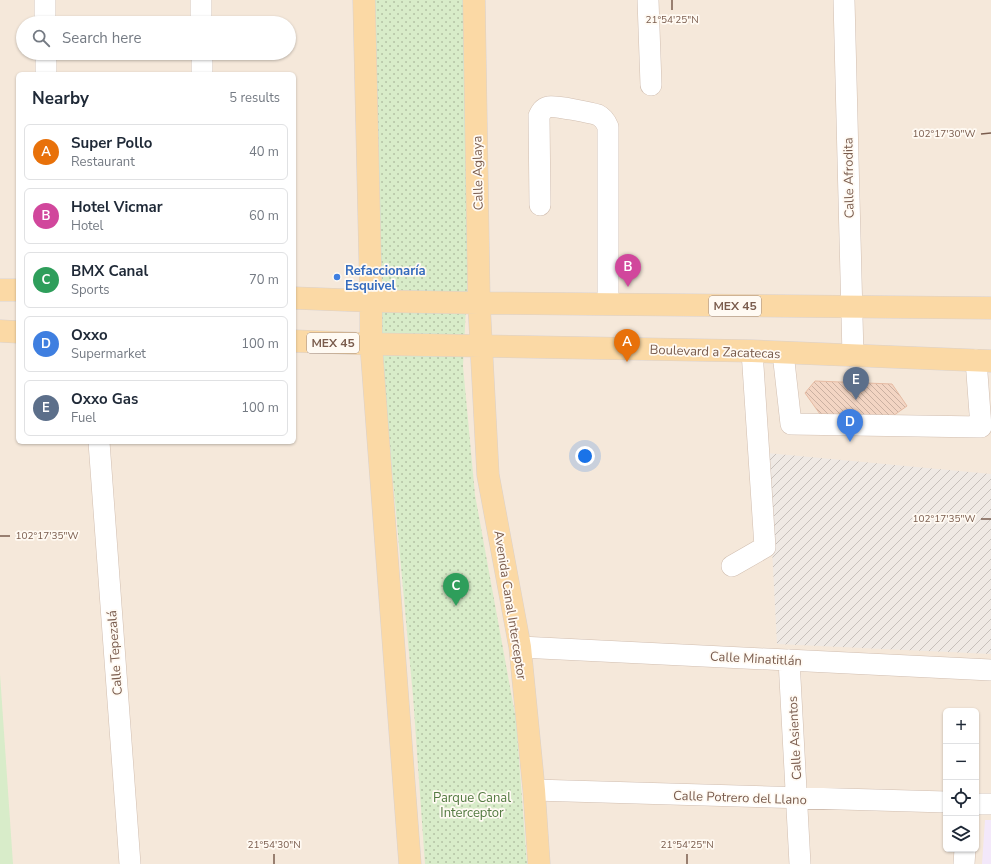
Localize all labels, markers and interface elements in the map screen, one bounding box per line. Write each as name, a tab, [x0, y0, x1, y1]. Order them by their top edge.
text: 21°54'25"N	[645, 13, 699, 27]
search box	[16, 16, 296, 60]
icon: search	[30, 27, 52, 49]
text: Search here	[62, 28, 142, 48]
text: Nearby	[32, 87, 89, 110]
text: 5 results	[229, 89, 280, 107]
text: 102°17'30"W	[913, 127, 975, 141]
text: Super Pollo	[71, 133, 152, 153]
street label: Calle Aglaya	[468, 136, 488, 210]
street label: Calle Afrodita	[839, 137, 859, 219]
text: A	[41, 143, 51, 161]
text: 40 m	[249, 143, 279, 161]
text: Restaurant	[71, 153, 135, 171]
text: Hotel Vicmar	[71, 197, 163, 217]
text: B	[42, 207, 50, 225]
text: 60 m	[249, 207, 279, 225]
text: Hotel	[71, 217, 103, 235]
pin: B	[615, 254, 641, 287]
text: BMX Canal	[71, 261, 148, 281]
place label: Refaccionaría Esquivel	[345, 262, 426, 295]
text: C	[42, 271, 50, 289]
text: 70 m	[249, 271, 279, 289]
marker: Refaccionaría Esquivel	[332, 272, 342, 282]
text: Sports	[71, 281, 110, 299]
road number: MEX 45	[709, 296, 761, 316]
text: Oxxo	[71, 325, 108, 345]
pin: A	[614, 329, 640, 362]
road number: MEX 45	[307, 333, 359, 353]
text: D	[41, 335, 51, 353]
text: 100 m	[241, 335, 279, 353]
street label: Boulevard a Zacatecas	[649, 341, 781, 363]
text: Supermarket	[71, 345, 146, 363]
pin: E	[843, 367, 869, 400]
text: Oxxo Gas	[71, 389, 138, 409]
text: E	[42, 399, 50, 417]
text: 100 m	[241, 399, 279, 417]
text: Fuel	[71, 409, 96, 427]
pin: D	[837, 409, 863, 442]
your location	[575, 446, 595, 466]
text: 102°17'35"W	[913, 512, 975, 526]
text: 102°17'35"W	[16, 529, 78, 543]
street label: Avenida Canal Interceptor	[489, 529, 531, 682]
pin: C	[443, 573, 469, 606]
street label: Calle Tepezalá	[103, 610, 127, 696]
street label: Calle Minatitlán	[710, 648, 802, 670]
street label: Calle Asientos	[784, 695, 806, 780]
map controls	[943, 708, 979, 852]
button: +	[943, 708, 979, 744]
button: −	[943, 744, 979, 780]
button: locate	[943, 780, 979, 816]
street label: Calle Potrero del Llano	[673, 787, 807, 809]
park label: Parque Canal Interceptor	[433, 789, 511, 822]
button: layers	[943, 816, 979, 852]
text: 21°54'30"N	[247, 838, 301, 852]
text: 21°54'25"N	[660, 838, 714, 852]

